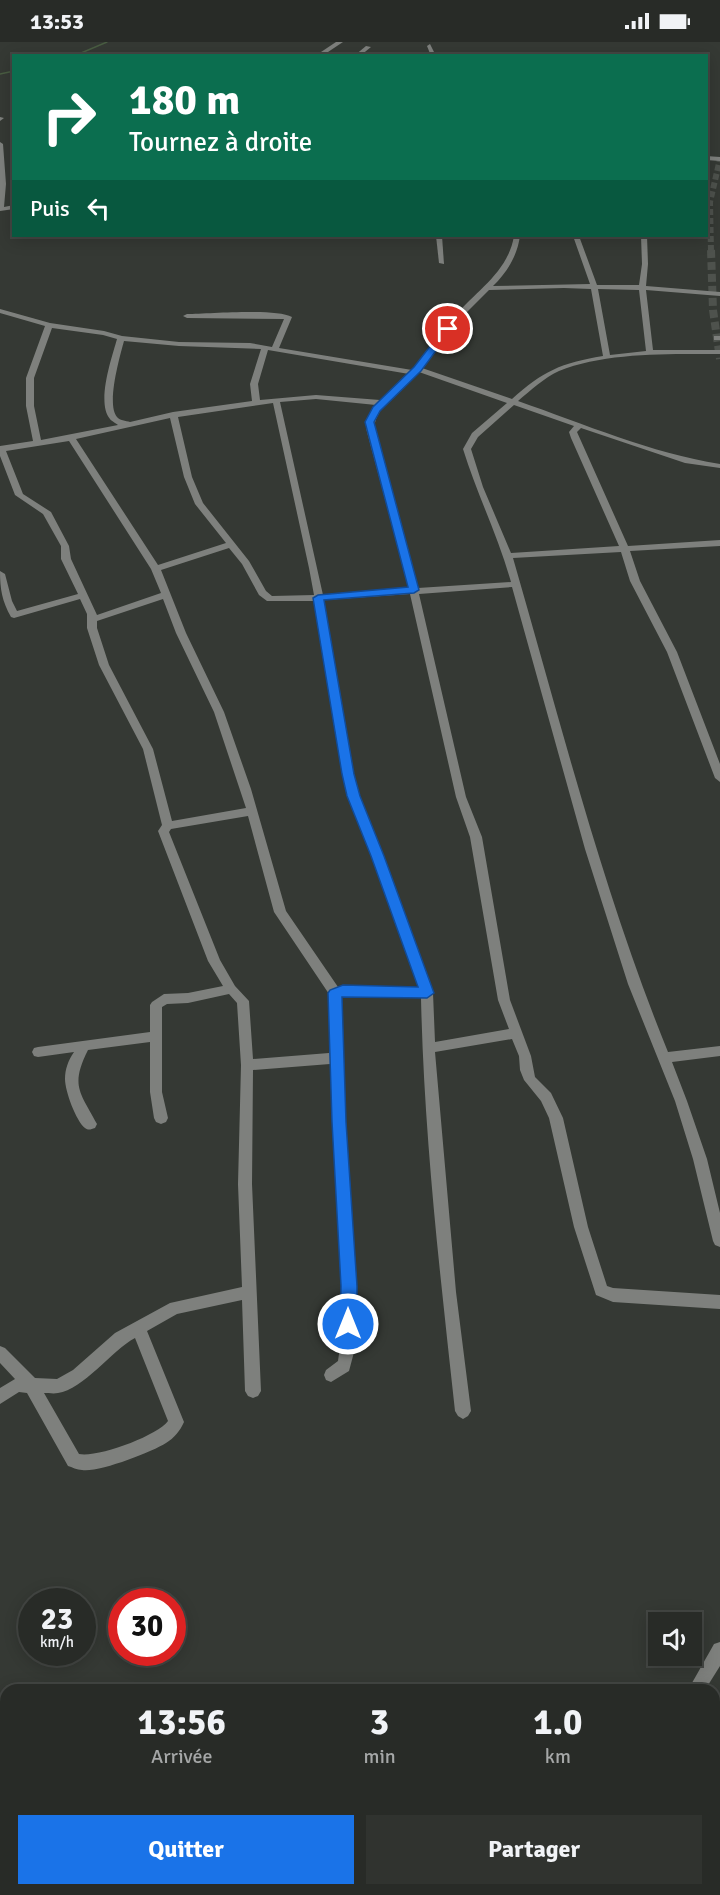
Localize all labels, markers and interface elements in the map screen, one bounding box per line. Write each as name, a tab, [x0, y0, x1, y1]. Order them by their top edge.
text: 13:53	[30, 8, 84, 35]
text: 180 m	[129, 75, 240, 126]
icon: right	[30, 78, 108, 156]
text: Tournez à droite	[129, 126, 312, 159]
icon: left	[82, 192, 115, 225]
text: Puis	[30, 195, 70, 222]
pin	[422, 303, 473, 354]
icon: arrive	[431, 312, 464, 345]
position arrow	[316, 1292, 380, 1356]
speed limit sign: 30	[108, 1588, 186, 1666]
text: 23	[41, 1601, 73, 1638]
map controls	[648, 1612, 702, 1666]
button: sound	[648, 1612, 702, 1666]
text: km/h	[40, 1633, 74, 1651]
text: 13:56	[138, 1700, 226, 1745]
text: 3	[370, 1700, 389, 1745]
text: 1.0	[533, 1700, 582, 1745]
text: Arrivée	[151, 1744, 212, 1769]
text: min	[363, 1744, 396, 1769]
text: km	[545, 1744, 571, 1769]
button: Quitter	[18, 1815, 354, 1884]
button: Partager	[366, 1815, 702, 1884]

